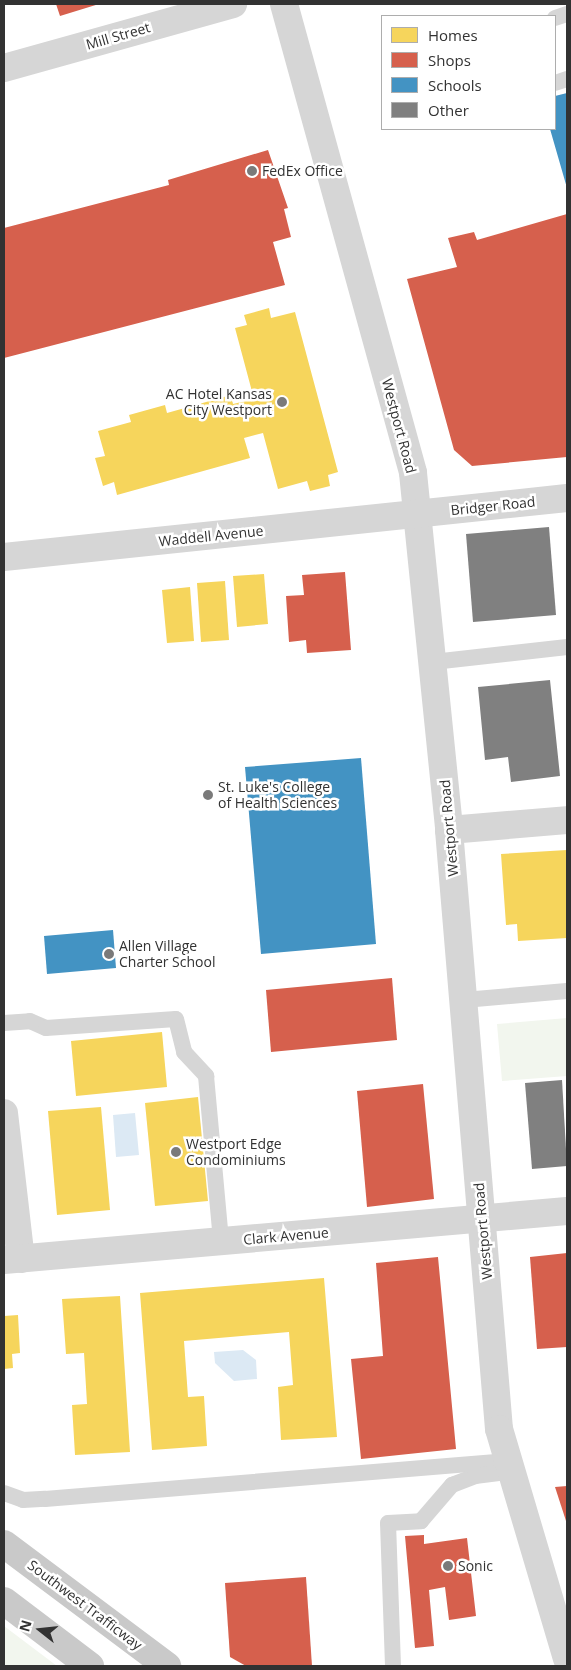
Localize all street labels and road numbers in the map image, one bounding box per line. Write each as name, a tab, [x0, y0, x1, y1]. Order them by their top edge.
street label: Mill Street	[84, 19, 152, 53]
street label: Westport Road	[378, 377, 420, 475]
street label: Bridger Road	[450, 493, 536, 519]
street label: Waddell Avenue	[158, 522, 264, 550]
street label: Westport Road	[436, 779, 462, 877]
street label: Westport Road	[470, 1182, 496, 1280]
street label: Clark Avenue	[243, 1224, 329, 1248]
street label: Southwest Trafficway	[25, 1557, 145, 1653]

